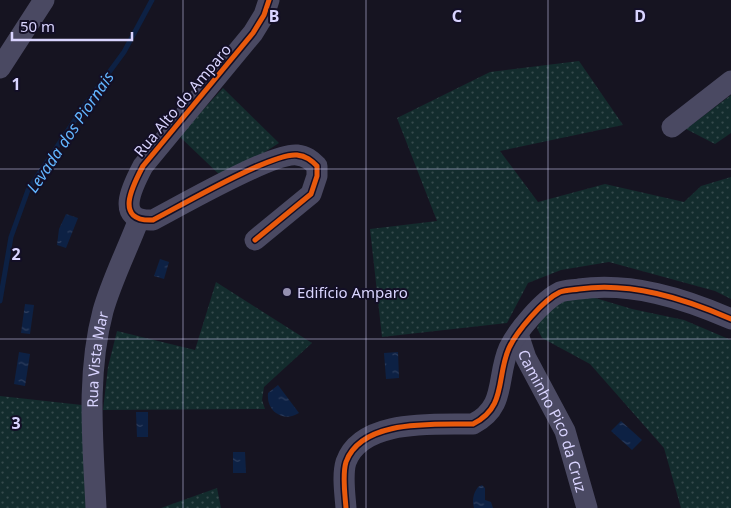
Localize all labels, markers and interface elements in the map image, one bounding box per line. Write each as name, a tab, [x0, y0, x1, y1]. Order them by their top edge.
text: B	[269, 5, 279, 27]
text: C	[452, 5, 462, 27]
text: D	[634, 5, 646, 27]
scale bar	[12, 10, 132, 42]
text: 50 m	[20, 16, 55, 36]
street label: Rua Alto do Amparo	[129, 39, 235, 161]
water label: Levada dos Piornais	[21, 67, 119, 197]
text: 1	[11, 73, 21, 95]
text: 2	[11, 243, 21, 265]
place label: Edifício Amparo	[297, 282, 408, 302]
marker: Edifício Amparo	[281, 286, 293, 298]
street label: Rua Vista Mar	[82, 309, 113, 408]
street label: Caminho Pico da Cruz	[514, 347, 592, 494]
text: 3	[11, 412, 21, 434]

